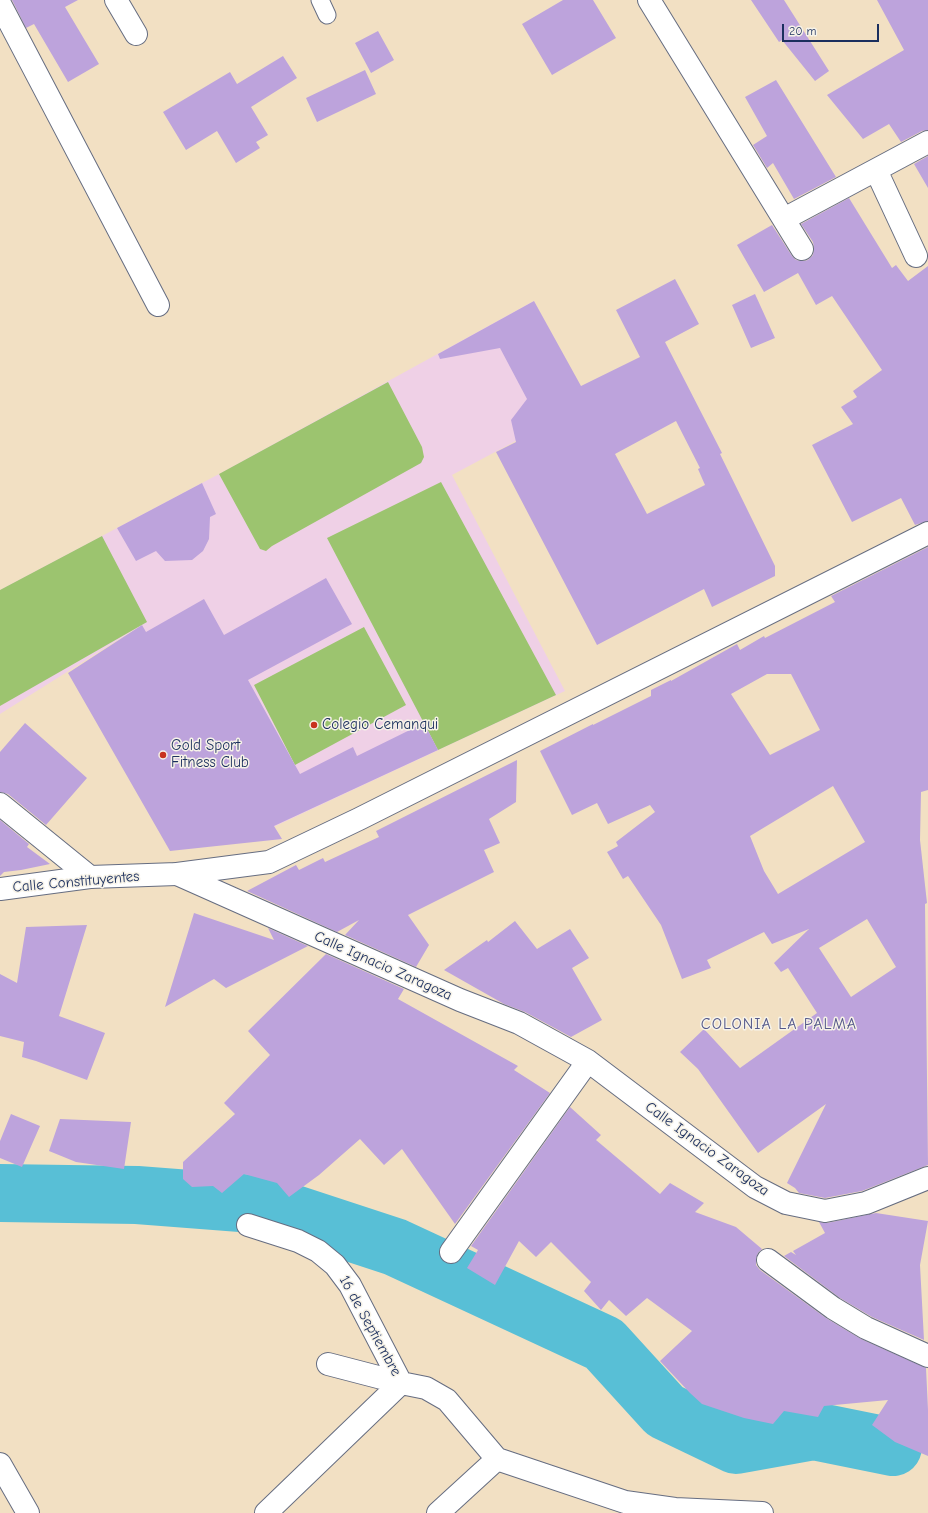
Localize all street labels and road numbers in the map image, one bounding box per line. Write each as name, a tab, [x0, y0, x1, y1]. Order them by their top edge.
street label: Calle Constituyentes	[12, 867, 140, 897]
street label: Calle Ignacio Zaragoza	[311, 928, 455, 1004]
street label: Calle Ignacio Zaragoza	[642, 1098, 772, 1200]
street label: 16 de Septiembre	[335, 1273, 405, 1379]

